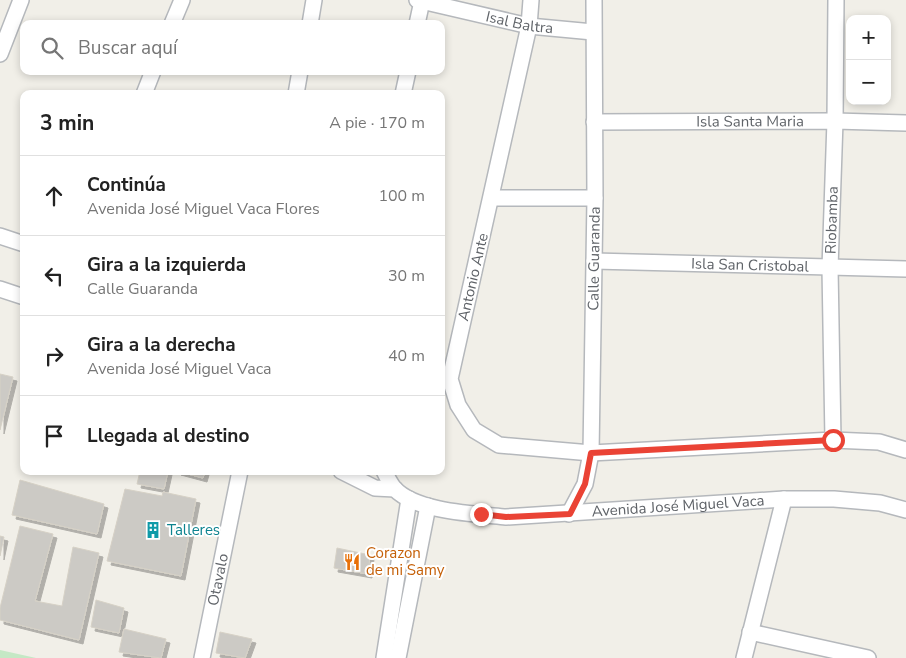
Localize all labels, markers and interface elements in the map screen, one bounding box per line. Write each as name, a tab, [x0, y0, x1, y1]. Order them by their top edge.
street label: Isal Baltra	[484, 6, 554, 38]
map controls	[846, 15, 891, 105]
button: +	[846, 15, 891, 60]
search box	[20, 20, 445, 75]
icon: search	[38, 34, 66, 62]
text: Buscar aquí	[78, 35, 177, 61]
button: −	[846, 60, 891, 105]
text: 3 min	[40, 109, 94, 137]
street label: Isla Santa Maria	[696, 111, 804, 132]
text: A pie · 170 m	[329, 112, 425, 134]
text: Continúa	[87, 172, 166, 198]
icon: ahead	[40, 182, 68, 210]
text: 100 m	[378, 185, 425, 207]
street label: Riobamba	[820, 186, 843, 254]
text: Avenida José Miguel Vaca Flores	[87, 198, 320, 220]
street label: Calle Guaranda	[583, 206, 605, 311]
street label: Antonio Ante	[453, 231, 493, 323]
text: Gira a la izquierda	[87, 252, 246, 278]
street label: Isla San Cristobal	[691, 253, 810, 277]
icon: left	[40, 262, 68, 290]
text: 30 m	[388, 265, 425, 287]
text: Calle Guaranda	[87, 278, 198, 300]
text: Gira a la derecha	[87, 332, 236, 358]
icon: right	[40, 342, 68, 370]
text: 40 m	[388, 345, 425, 367]
text: Avenida José Miguel Vaca	[87, 358, 272, 380]
icon: arrive	[40, 422, 68, 450]
text: Llegada al destino	[87, 423, 249, 449]
route start	[822, 429, 845, 452]
street label: Avenida José Miguel Vaca	[591, 490, 765, 521]
route end	[470, 503, 493, 526]
building icon: Talleres	[143, 520, 163, 540]
place label: Talleres	[167, 520, 220, 540]
place label: Corazon de mi Samy	[366, 543, 445, 580]
street label: Otavalo	[203, 552, 233, 608]
restaurant icon: Corazon de mi Samy	[342, 552, 362, 572]

